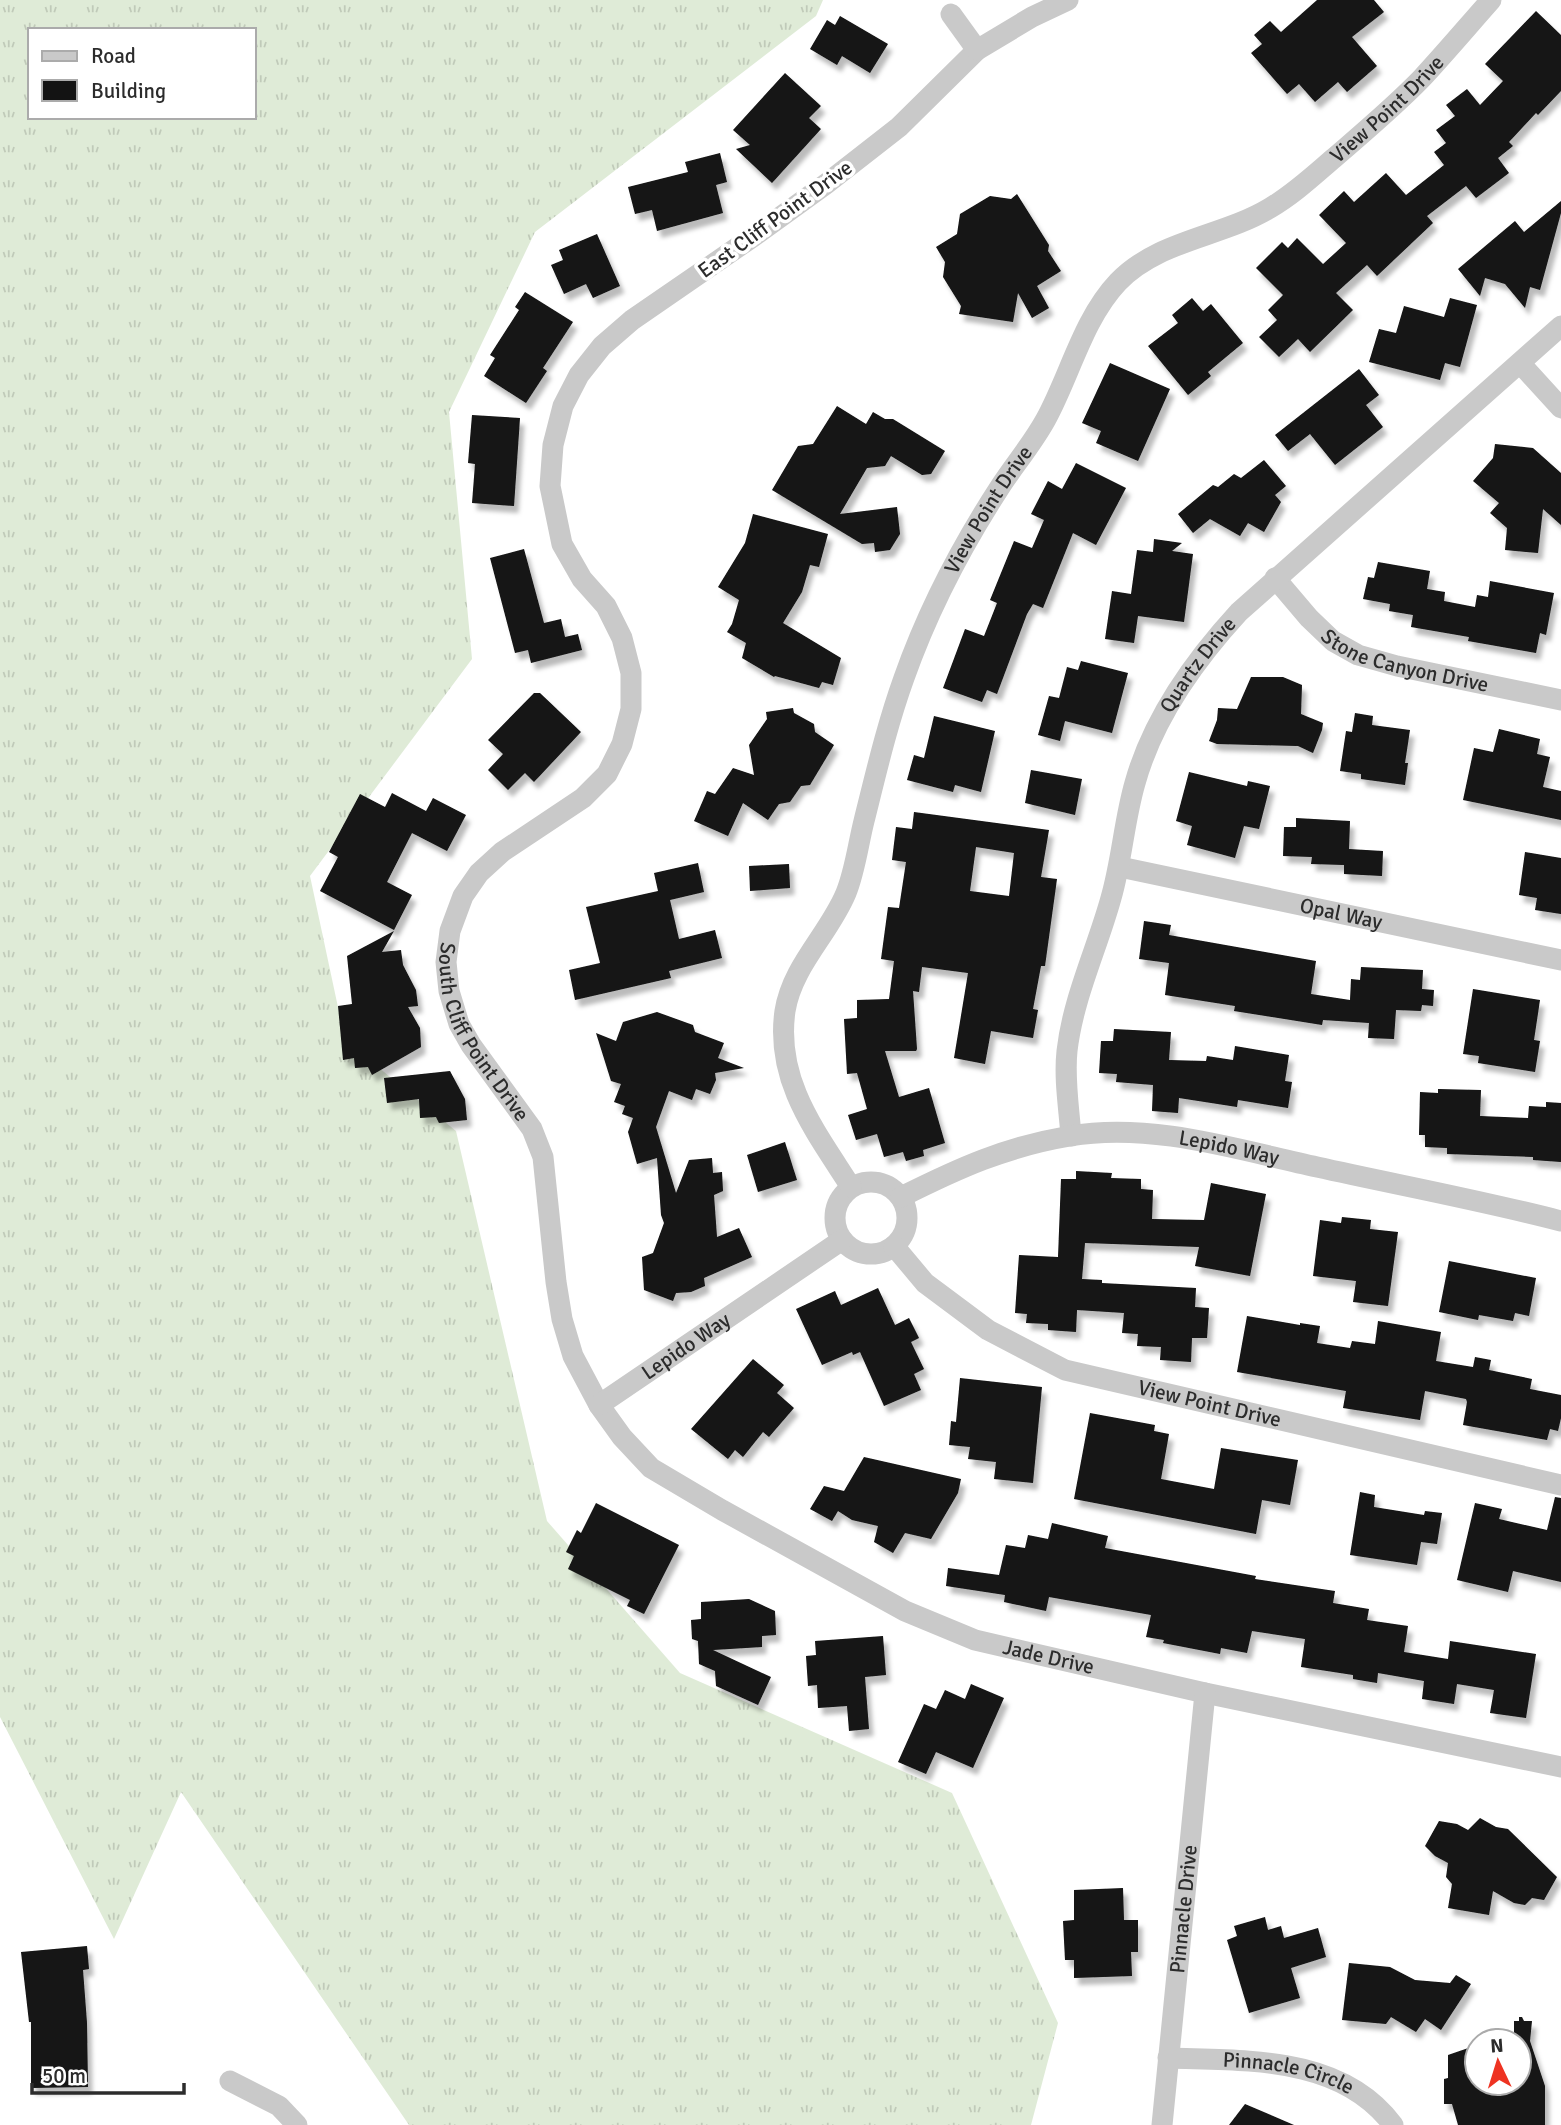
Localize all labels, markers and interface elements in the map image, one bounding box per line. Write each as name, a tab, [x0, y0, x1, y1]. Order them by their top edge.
legend	[28, 28, 256, 119]
text: Road	[91, 43, 136, 69]
street label: View Point Drive	[1325, 50, 1449, 168]
text: Building	[91, 78, 166, 104]
street label: East Cliff Point Drive	[693, 154, 857, 284]
street label: View Point Drive	[939, 441, 1038, 578]
street label: Quartz Drive	[1154, 611, 1242, 717]
street label: Stone Canyon Drive	[1315, 623, 1491, 698]
street label: Opal Way	[1297, 892, 1385, 935]
street label: South Cliff Point Drive	[433, 941, 535, 1126]
street label: Lepido Way	[1177, 1124, 1282, 1171]
street label: Lepido Way	[636, 1307, 735, 1385]
street label: View Point Drive	[1135, 1374, 1284, 1433]
street label: Jade Drive	[1000, 1634, 1097, 1680]
street label: Pinnacle Drive	[1164, 1844, 1203, 1975]
north arrow	[1463, 2027, 1533, 2097]
text: N	[1489, 2034, 1504, 2058]
street label: Pinnacle Circle	[1222, 2047, 1359, 2100]
scale bar	[32, 2052, 184, 2096]
text: 50 m	[42, 2063, 86, 2089]

